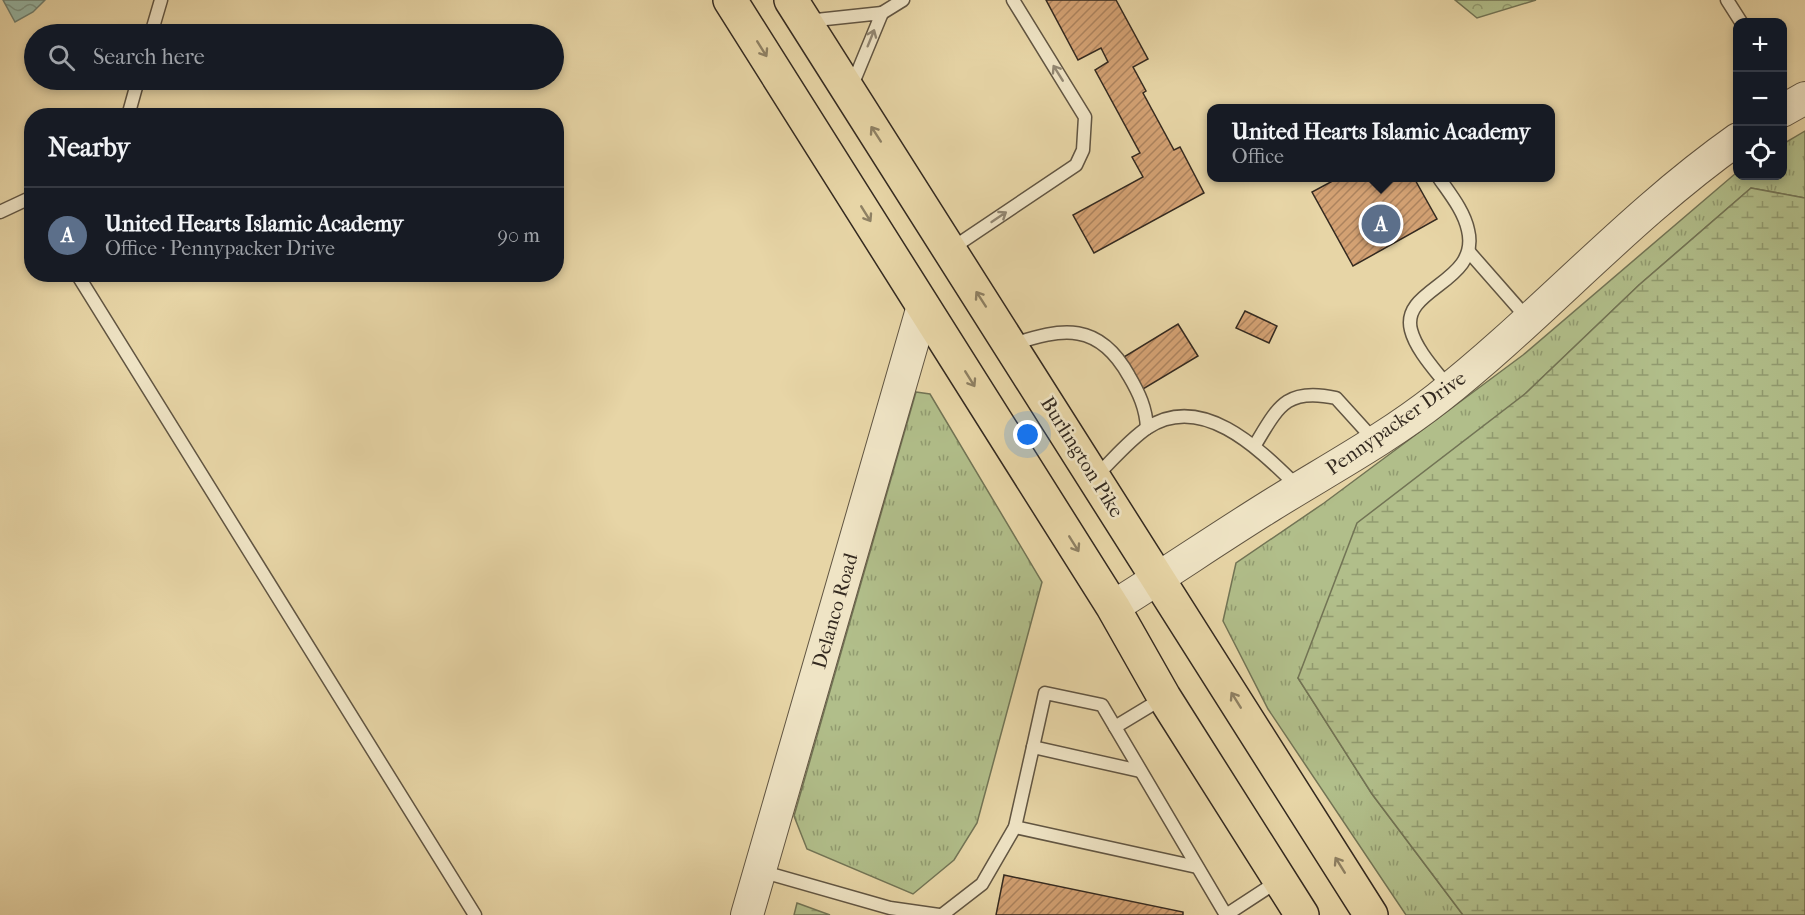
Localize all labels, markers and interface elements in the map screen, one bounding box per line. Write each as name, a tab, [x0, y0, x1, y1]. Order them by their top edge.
map controls	[1733, 18, 1787, 180]
button: +	[1733, 18, 1787, 72]
search box	[24, 24, 564, 90]
one-way arrow	[867, 29, 878, 48]
icon: search	[45, 41, 78, 74]
one-way arrow	[755, 41, 768, 58]
text: Search here	[93, 44, 205, 70]
one-way arrow	[1051, 65, 1063, 82]
button: −	[1733, 72, 1787, 126]
popup	[1207, 104, 1555, 182]
text: United Hearts Islamic Academy	[1232, 119, 1530, 145]
one-way arrow	[870, 126, 882, 143]
button: locate	[1733, 126, 1787, 180]
text: Nearby	[48, 132, 130, 163]
text: Office	[1232, 145, 1284, 168]
pin: A	[1362, 202, 1400, 246]
one-way arrow	[859, 206, 872, 223]
text: United Hearts Islamic Academy	[105, 211, 403, 237]
one-way arrow	[990, 211, 1006, 223]
text: A	[61, 224, 74, 247]
text: 90 m	[498, 224, 540, 247]
text: Office · Pennypacker Drive	[105, 237, 335, 260]
one-way arrow	[975, 290, 988, 307]
street label: Pennypacker Drive	[1322, 366, 1470, 480]
one-way arrow	[964, 370, 976, 387]
street label: Burlington Pike	[1036, 393, 1128, 522]
your location	[1013, 420, 1042, 449]
one-way arrow	[1068, 535, 1080, 552]
street label: Delanco Road	[808, 549, 863, 671]
one-way arrow	[1230, 692, 1242, 709]
one-way arrow	[1333, 857, 1346, 874]

